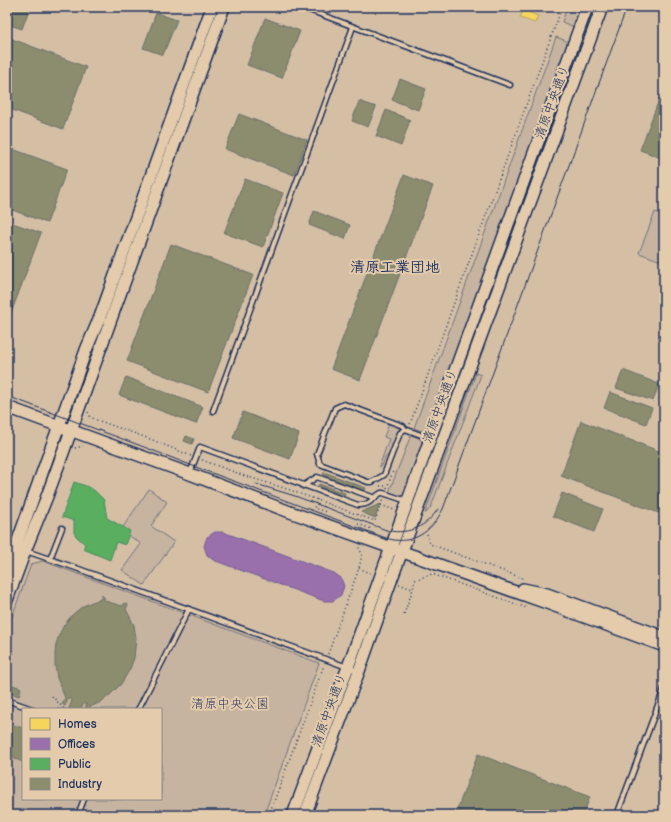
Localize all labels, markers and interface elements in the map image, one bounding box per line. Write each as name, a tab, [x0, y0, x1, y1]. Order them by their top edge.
street label: 清原中央通り	[531, 63, 573, 141]
district label: 清原工業団地	[350, 258, 440, 277]
street label: 清原中央通り	[419, 367, 461, 445]
street label: 清原中央通り	[308, 671, 350, 749]
park label: 清原中央公園	[191, 696, 269, 712]
legend	[22, 708, 162, 800]
text: Homes	[58, 717, 97, 732]
text: Offices	[58, 737, 95, 752]
text: Public	[58, 757, 91, 772]
text: Industry	[58, 777, 103, 792]

